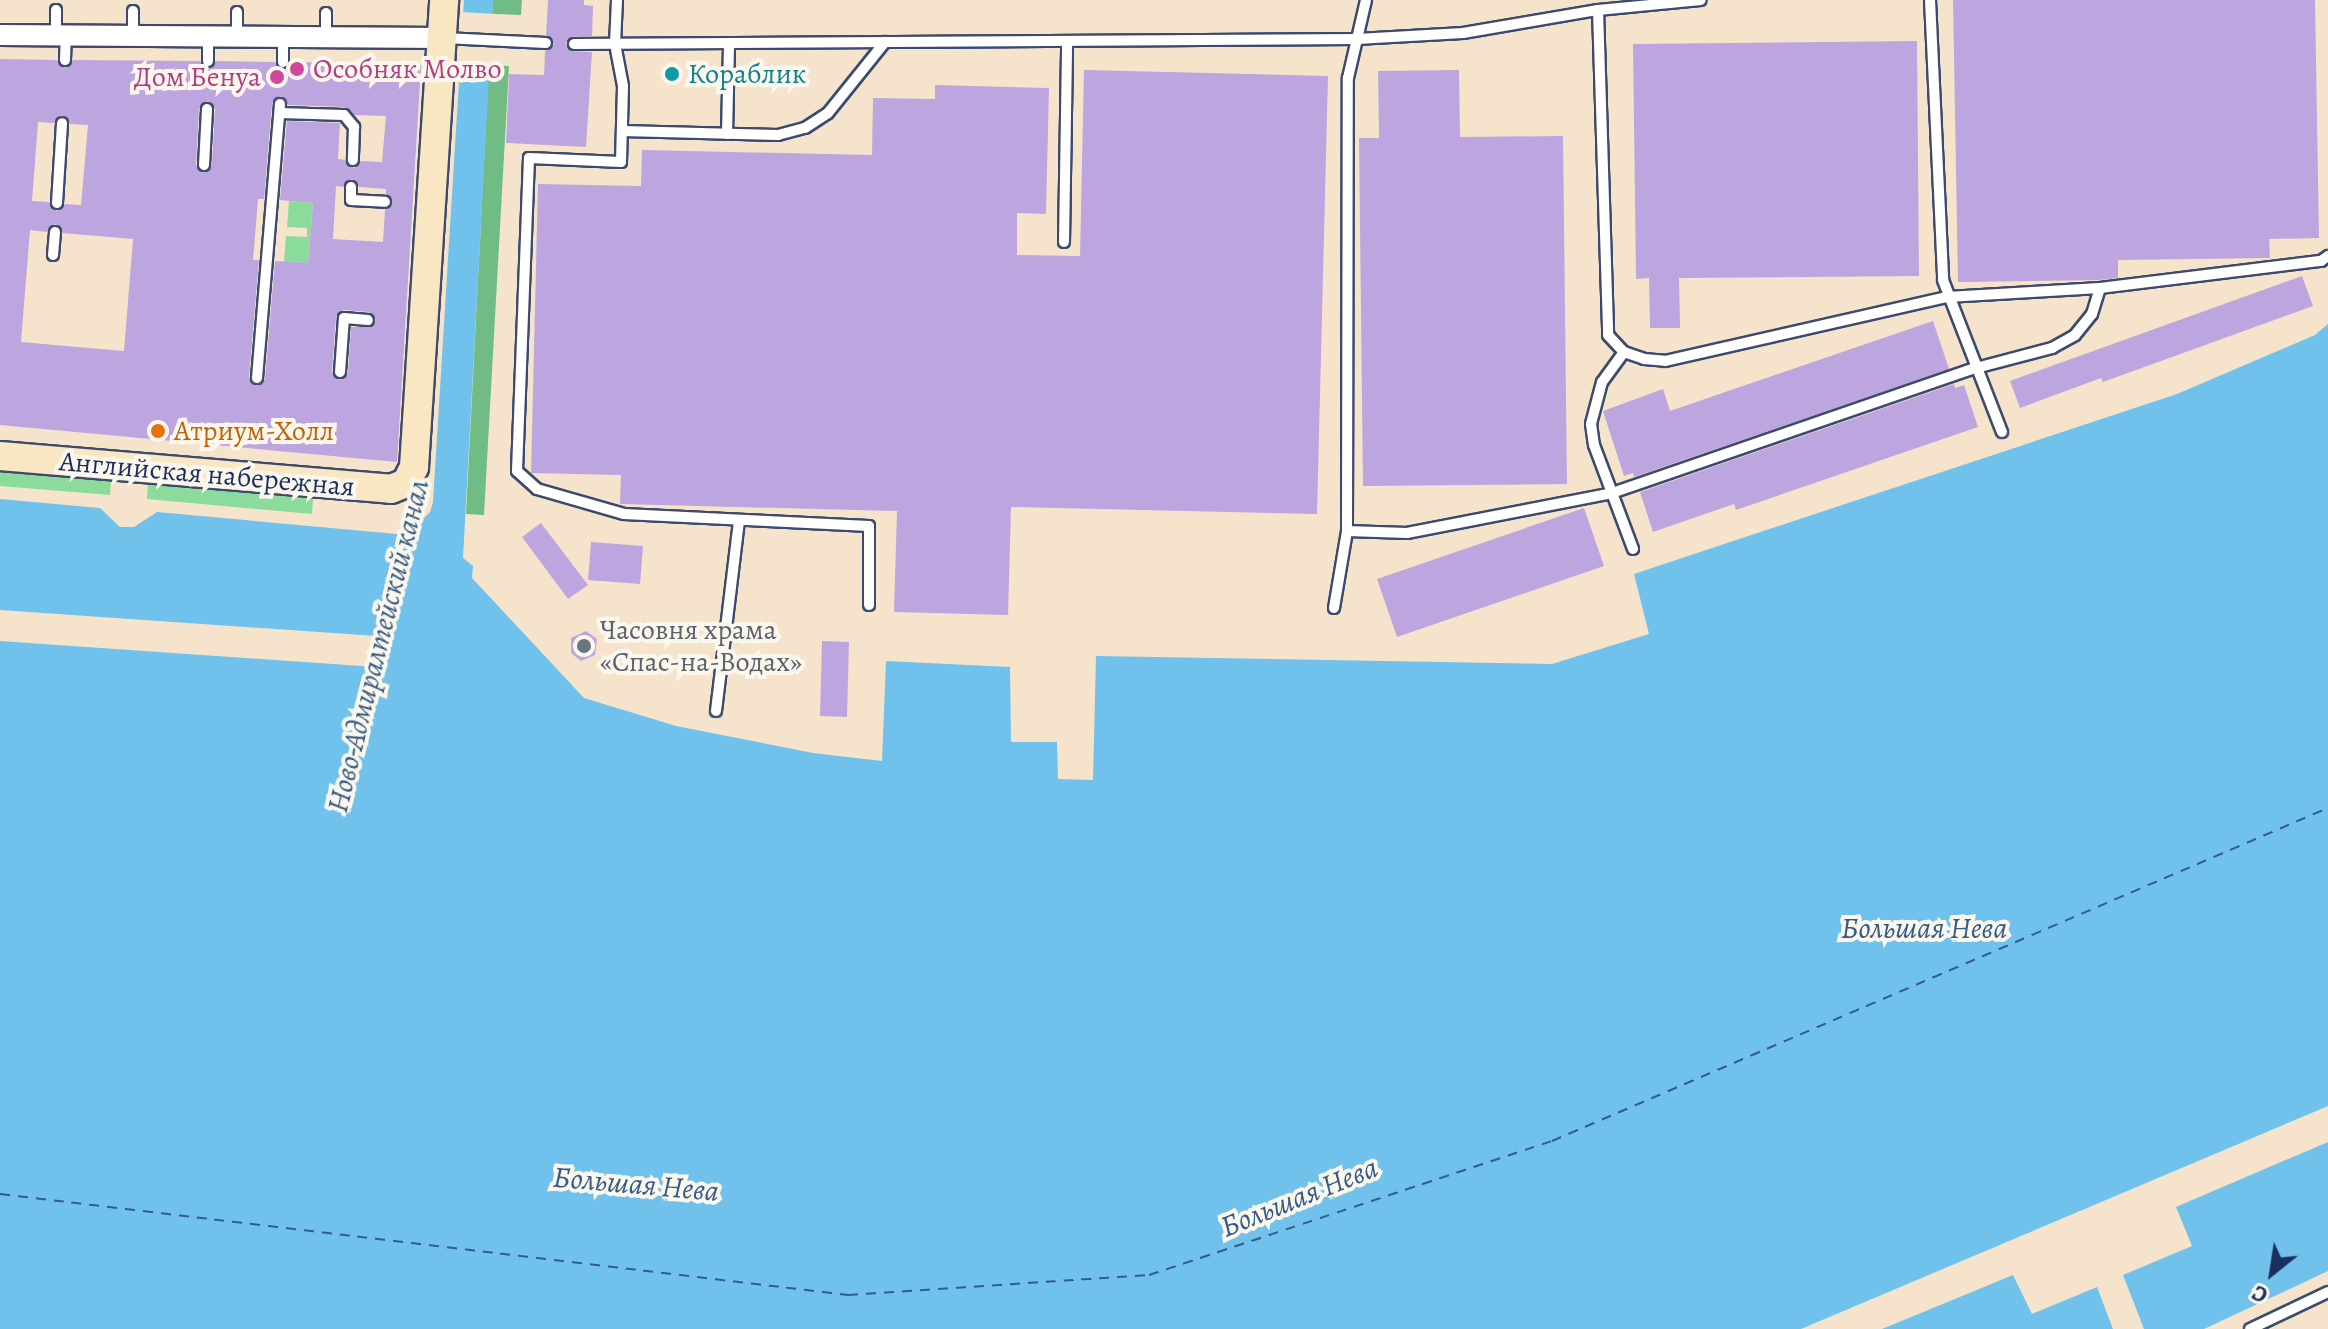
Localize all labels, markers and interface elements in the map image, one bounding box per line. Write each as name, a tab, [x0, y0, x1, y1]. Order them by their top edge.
place label: Особняк Молво	[313, 52, 502, 86]
place label: Кораблик	[688, 57, 806, 91]
place label: Дом Бенуа	[134, 60, 261, 94]
marker: Особняк Молво	[288, 60, 306, 78]
marker: Кораблик	[663, 65, 681, 83]
marker: Дом Бенуа	[268, 68, 286, 86]
place label: Атриум-Холл	[174, 414, 334, 448]
marker: Атриум-Холл	[149, 422, 167, 440]
street label: Английская набережная	[58, 444, 356, 504]
water label: Ново-Адмиралтейский канал	[319, 476, 437, 816]
place label: Часовня храма «Спас-на-Водах»	[600, 613, 802, 679]
marker: Часовня храма «Спас-на-Водах»	[575, 637, 593, 655]
water label: Большая Нева	[1841, 910, 2007, 946]
water label: Большая Нева	[1215, 1149, 1383, 1245]
water label: Большая Нева	[551, 1159, 721, 1209]
north arrow	[2232, 1233, 2312, 1313]
text: С	[2247, 1277, 2273, 1310]

